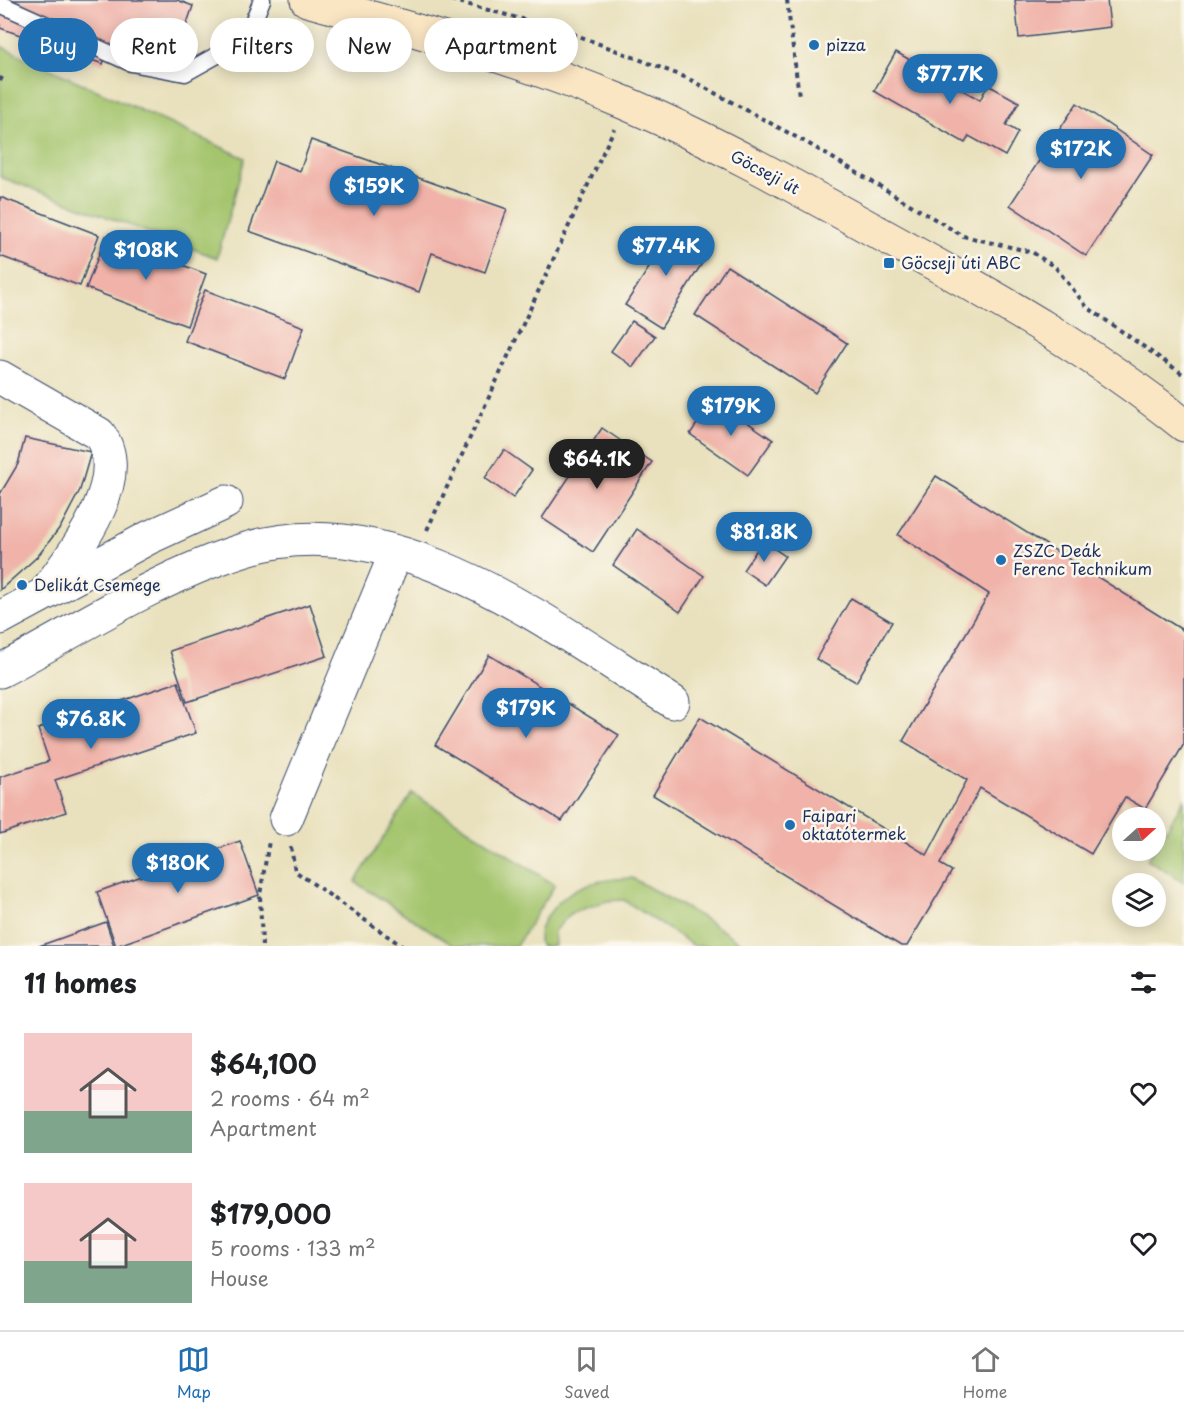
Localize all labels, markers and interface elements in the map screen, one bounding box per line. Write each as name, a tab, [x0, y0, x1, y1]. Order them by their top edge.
chip: Buy	[18, 18, 98, 72]
chip: Rent	[110, 18, 198, 72]
chip: Filters	[210, 18, 314, 72]
chip: New	[326, 18, 412, 72]
chip: Apartment	[424, 18, 578, 72]
place label: pizza	[826, 32, 866, 56]
marker: pizza	[807, 38, 821, 52]
pin: $77.7K	[901, 54, 999, 105]
text: $77.7K	[917, 58, 984, 88]
pin: $172K	[1039, 129, 1123, 180]
text: $172K	[1050, 133, 1112, 163]
street label: Göcseji út	[727, 143, 804, 199]
pin: $159K	[332, 166, 416, 217]
text: $159K	[344, 170, 404, 200]
pin: $77.4K	[617, 226, 715, 277]
pin: $108K	[104, 230, 188, 281]
text: $77.4K	[632, 230, 700, 260]
text: $108K	[114, 234, 178, 264]
place label: Göcseji úti ABC	[901, 250, 1021, 274]
marker: Göcseji úti ABC	[882, 256, 896, 270]
pin: $179K	[689, 386, 773, 437]
text: $179K	[701, 390, 761, 420]
pin: $64.1K	[548, 439, 646, 490]
text: $64.1K	[563, 443, 631, 473]
pin: $81.8K	[715, 512, 813, 563]
text: $81.8K	[730, 516, 798, 546]
place label: ZSZC Deák Ferenc Technikum	[1013, 538, 1152, 580]
marker: ZSZC Deák Ferenc Technikum	[994, 553, 1008, 567]
place label: Delikát Csemege	[34, 572, 161, 596]
marker: Delikát Csemege	[15, 578, 29, 592]
pin: $179K	[484, 688, 568, 739]
text: $179K	[496, 692, 556, 722]
pin: $76.8K	[42, 699, 140, 750]
text: $76.8K	[56, 703, 126, 733]
place label: Faipari oktatótermek	[802, 803, 906, 845]
north arrow	[1112, 807, 1166, 861]
map controls	[1112, 807, 1166, 927]
marker: Faipari oktatótermek	[783, 818, 797, 832]
pin: $180K	[136, 843, 220, 894]
text: $180K	[146, 847, 210, 877]
button: layers	[1112, 873, 1166, 927]
text: 11 homes	[24, 963, 137, 1002]
icon: filters	[1127, 966, 1160, 999]
text: $64,100	[210, 1044, 317, 1083]
icon: home	[72, 1057, 144, 1129]
icon: heart	[1127, 1077, 1160, 1110]
text: 2 rooms · 64 m²	[210, 1083, 370, 1113]
text: Apartment	[210, 1113, 317, 1143]
text: $179,000	[210, 1194, 331, 1233]
icon: home	[72, 1207, 144, 1279]
icon: heart	[1127, 1227, 1160, 1260]
text: 5 rooms · 133 m²	[210, 1233, 376, 1263]
text: House	[210, 1263, 269, 1293]
tab: Map	[177, 1343, 211, 1403]
tab: Saved	[564, 1343, 610, 1403]
tab: Home	[963, 1343, 1007, 1403]

